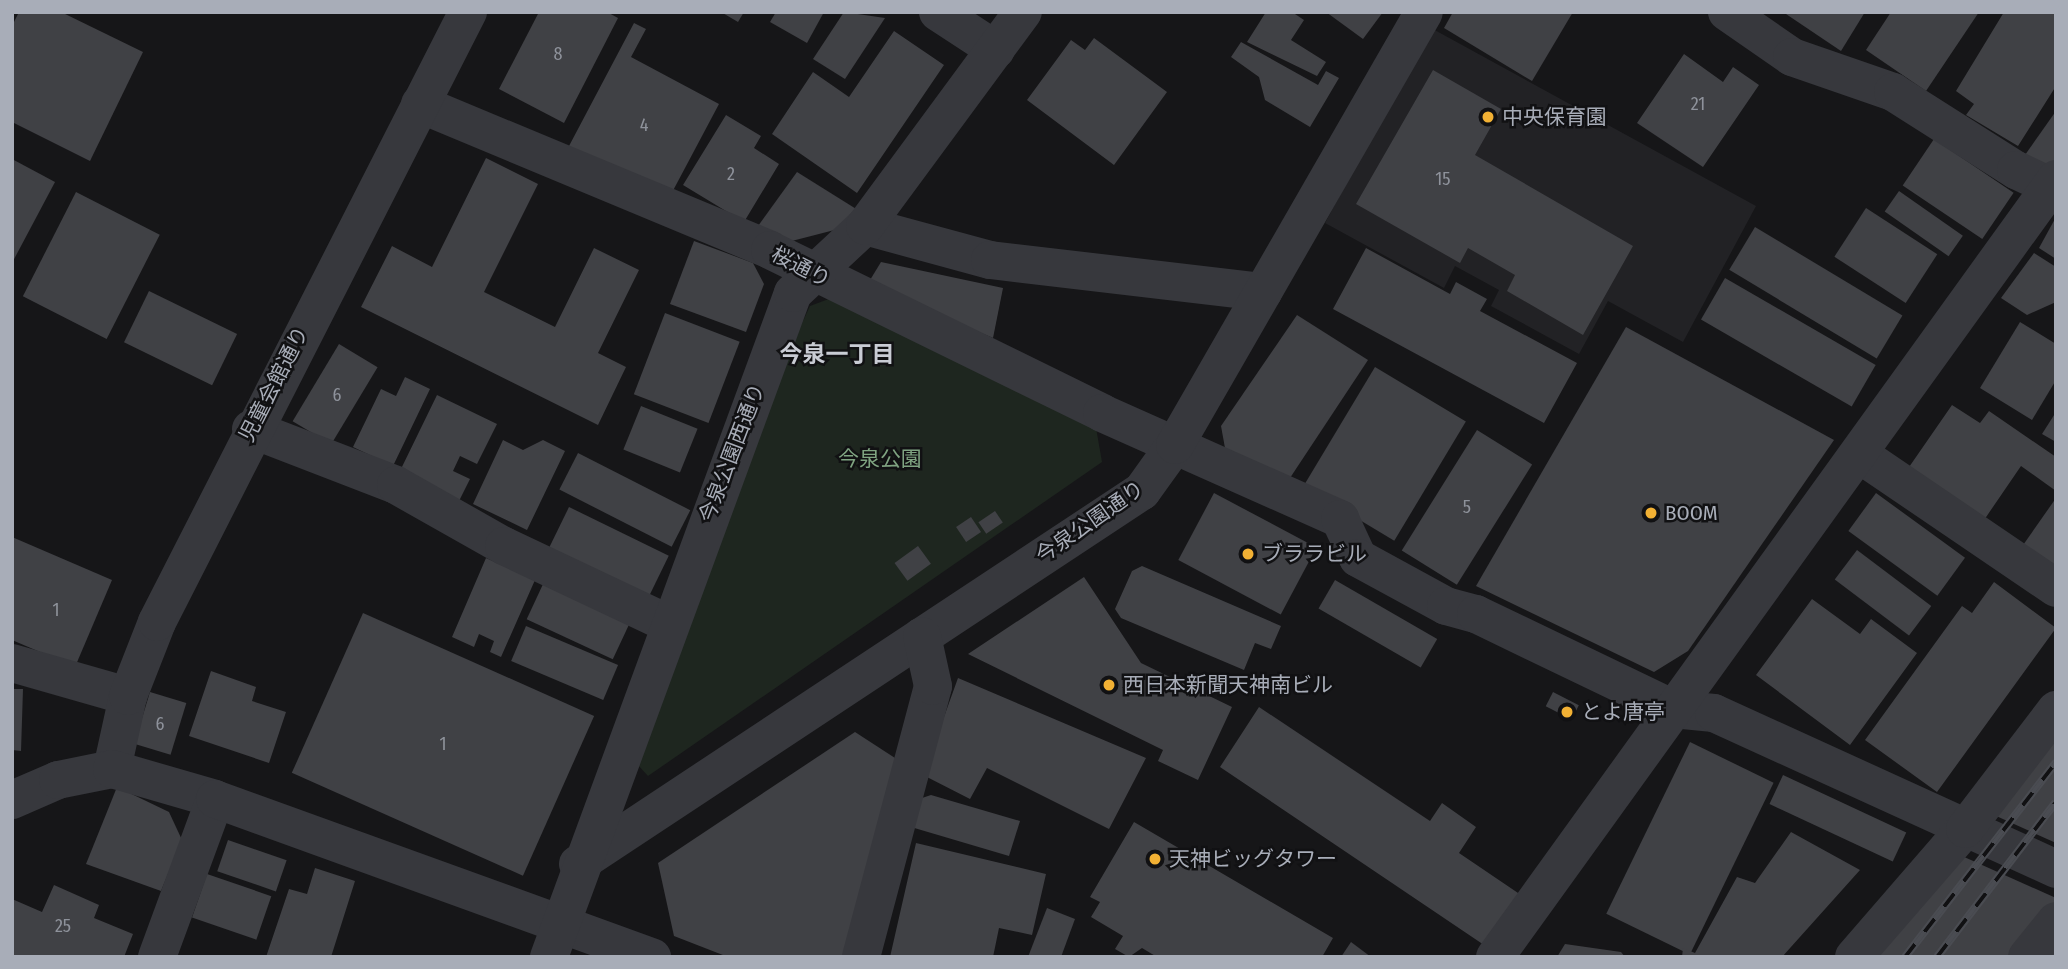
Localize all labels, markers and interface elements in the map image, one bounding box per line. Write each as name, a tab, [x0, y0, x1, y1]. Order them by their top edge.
house number: 8	[554, 43, 562, 65]
house number: 21	[1691, 93, 1705, 115]
place label: 中央保育園	[1502, 104, 1607, 130]
marker: 中央保育園	[1480, 109, 1496, 125]
house number: 4	[640, 114, 648, 136]
house number: 2	[727, 163, 735, 185]
house number: 15	[1435, 168, 1451, 190]
street label: 桜通り	[767, 241, 835, 293]
street label: 児童会館通り	[234, 322, 314, 446]
district label: 今泉一丁目	[780, 340, 894, 368]
street label: 今泉公園西通り	[694, 380, 770, 526]
house number: 6	[333, 384, 341, 406]
park label: 今泉公園	[838, 446, 922, 472]
street label: 今泉公園通り	[1031, 476, 1149, 568]
house number: 5	[1463, 496, 1471, 518]
place label: BOOM	[1665, 500, 1718, 526]
marker: BOOM	[1643, 505, 1659, 521]
place label: ブララビル	[1262, 541, 1367, 567]
marker: ブララビル	[1240, 546, 1256, 562]
house number: 1	[52, 599, 60, 621]
place label: 西日本新聞天神南ビル	[1123, 672, 1333, 698]
marker: 西日本新聞天神南ビル	[1101, 677, 1117, 693]
place label: とよ唐亭	[1581, 699, 1665, 725]
marker: とよ唐亭	[1559, 704, 1575, 720]
house number: 6	[156, 713, 164, 735]
house number: 1	[439, 733, 447, 755]
place label: 天神ビッグタワー	[1169, 846, 1337, 872]
marker: 天神ビッグタワー	[1147, 851, 1163, 867]
house number: 25	[55, 915, 71, 937]

